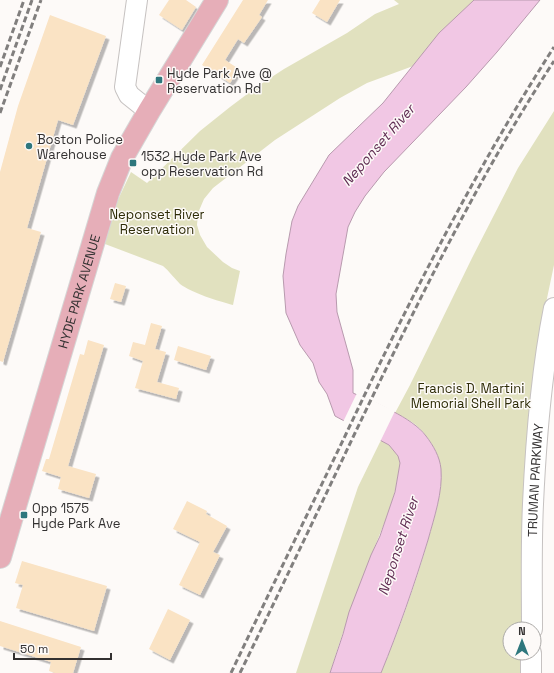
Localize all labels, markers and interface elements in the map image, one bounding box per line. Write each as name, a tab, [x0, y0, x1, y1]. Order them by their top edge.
place label: Hyde Park Ave @ Reservation Rd	[167, 65, 272, 97]
marker: Hyde Park Ave @ Reservation Rd	[154, 75, 164, 85]
water label: Neponset River	[338, 99, 419, 190]
place label: Boston Police Warehouse	[37, 131, 123, 163]
marker: Boston Police Warehouse	[24, 141, 34, 151]
place label: 1532 Hyde Park Ave opp Reservation Rd	[141, 148, 263, 180]
marker: 1532 Hyde Park Ave opp Reservation Rd	[128, 158, 138, 168]
park label: Neponset River Reservation	[109, 206, 205, 238]
street label: HYDE PARK AVENUE	[54, 233, 104, 350]
park label: Francis D. Martini Memorial Shell Park	[411, 380, 531, 412]
street label: TRUMAN PARKWAY	[523, 423, 547, 537]
water label: Neponset River	[374, 493, 423, 597]
place label: Opp 1575 Hyde Park Ave	[32, 500, 121, 532]
marker: Opp 1575 Hyde Park Ave	[19, 510, 29, 520]
north arrow	[502, 621, 542, 661]
text: N	[518, 624, 526, 638]
scale bar	[14, 635, 111, 661]
text: 50 m	[20, 641, 48, 657]

